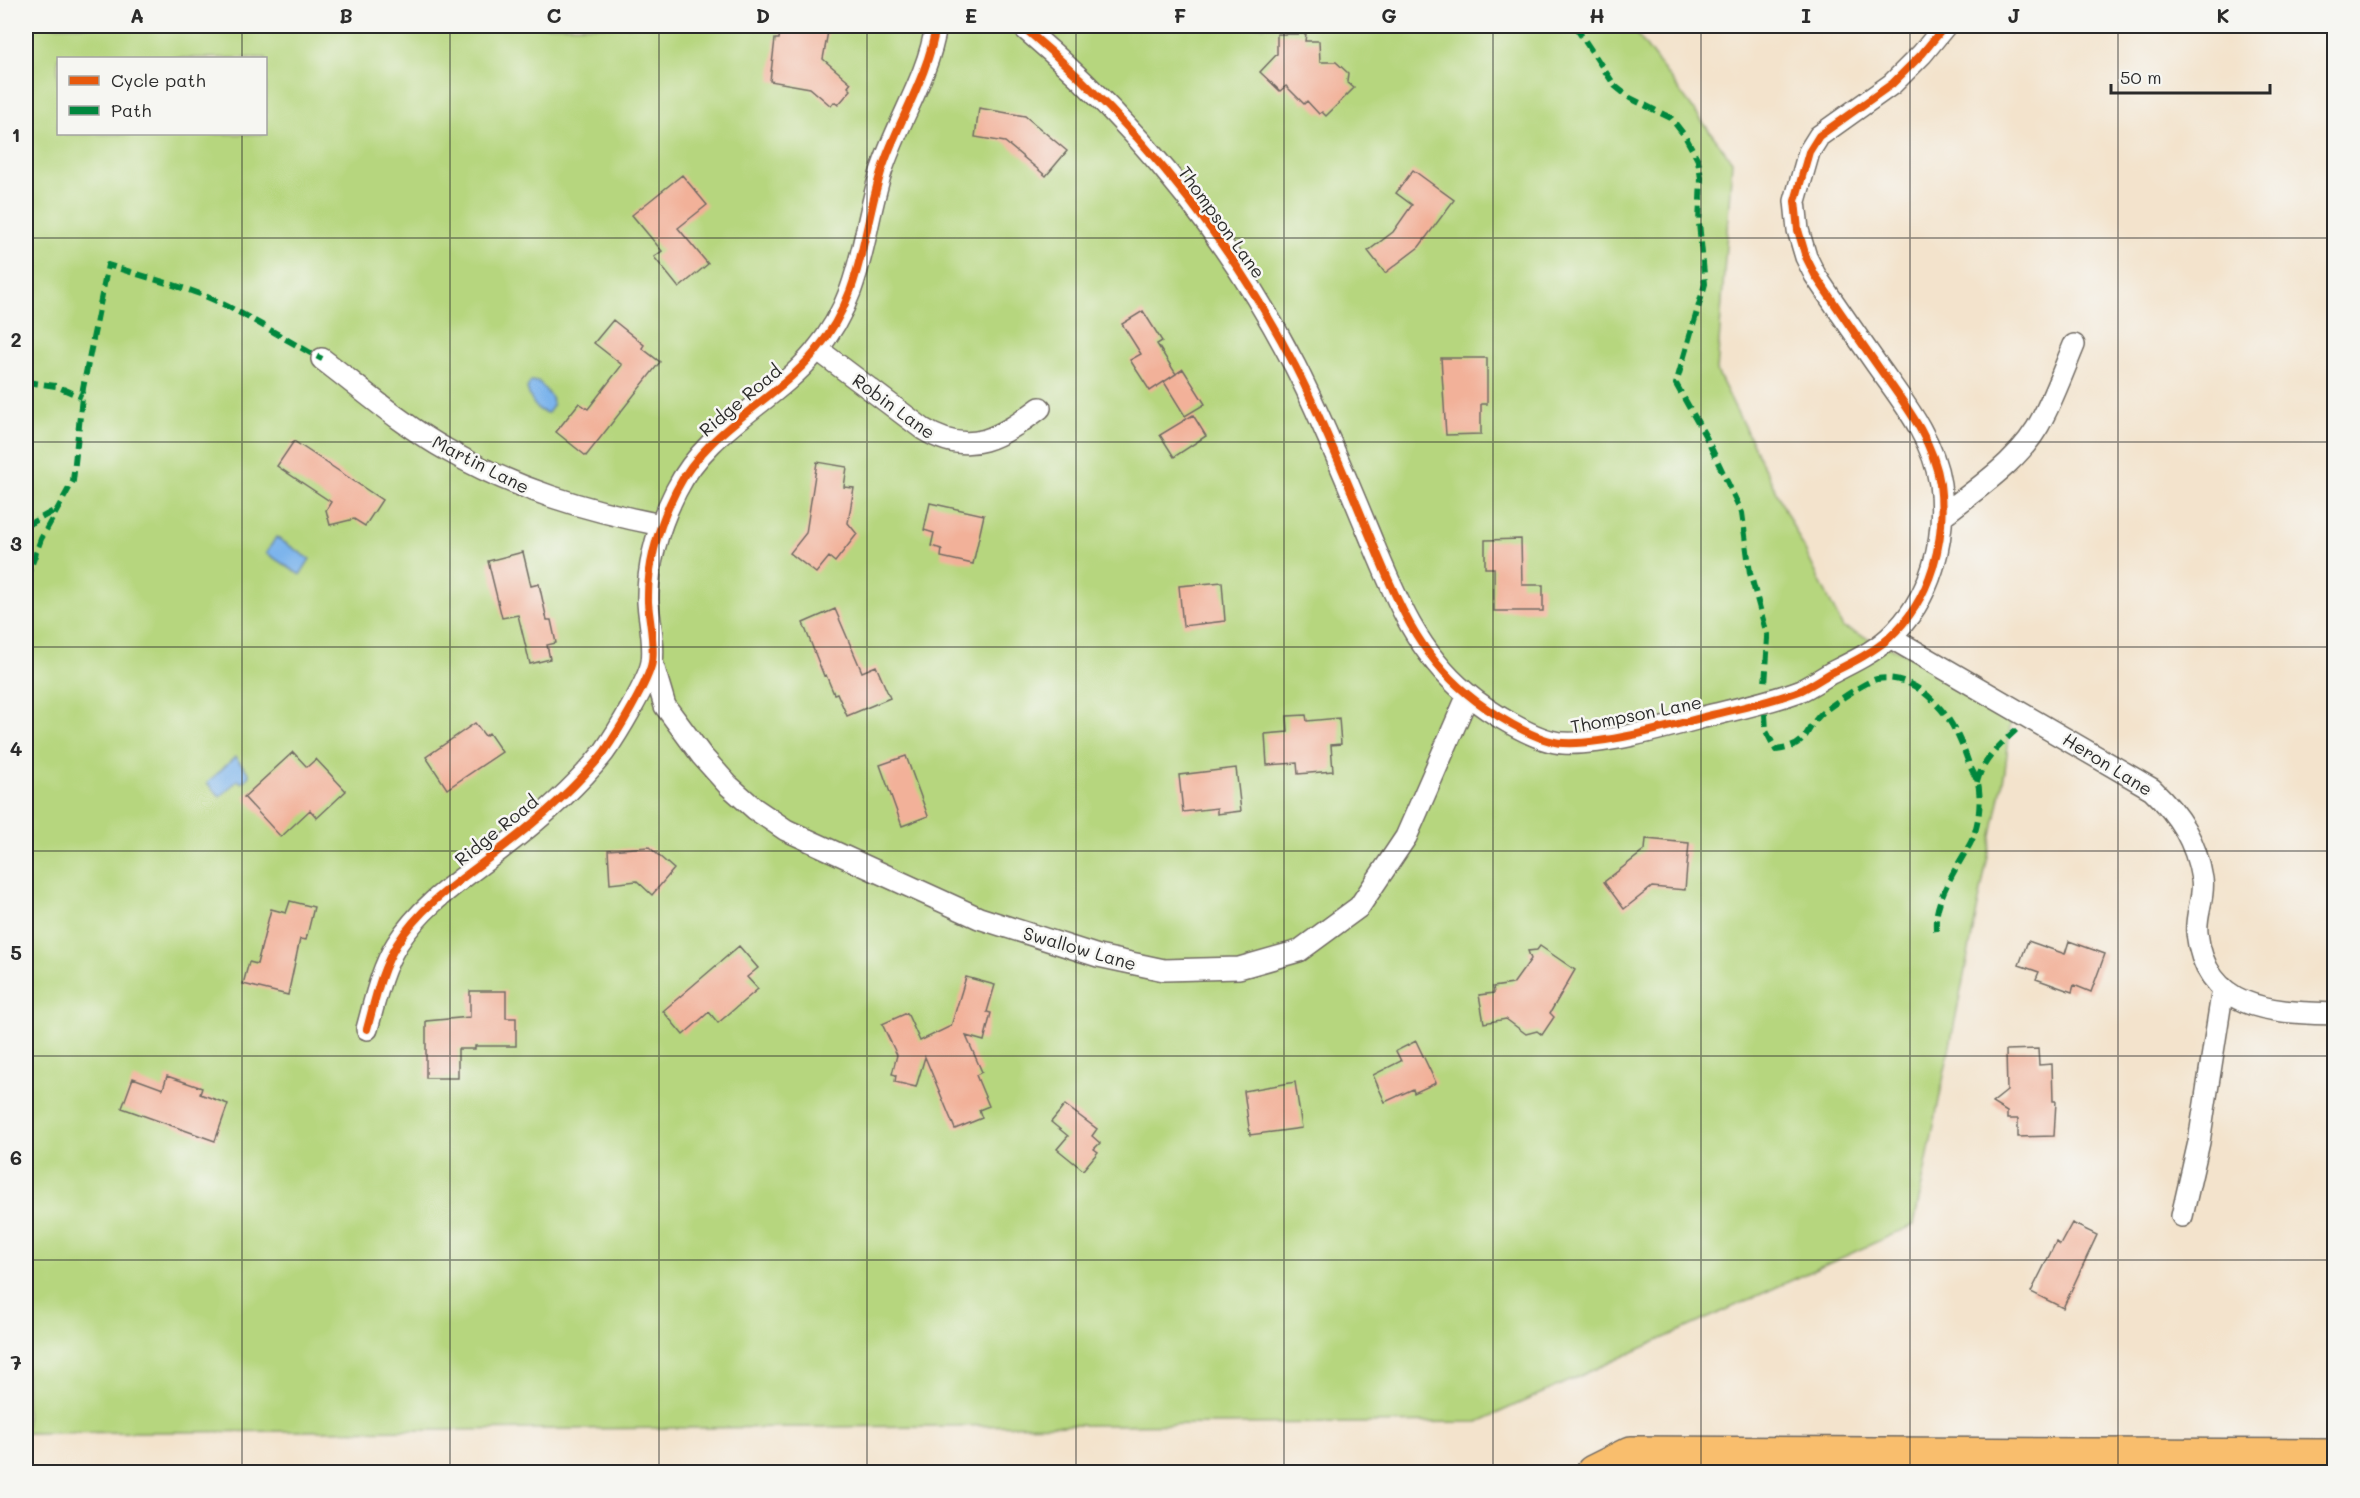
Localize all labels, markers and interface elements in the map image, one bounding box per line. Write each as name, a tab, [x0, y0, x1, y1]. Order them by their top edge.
text: A	[130, 2, 144, 28]
text: B	[339, 2, 353, 28]
text: C	[547, 2, 562, 28]
text: D	[756, 2, 770, 28]
text: E	[965, 2, 977, 28]
text: F	[1174, 2, 1187, 28]
text: G	[1381, 2, 1397, 28]
text: H	[1589, 2, 1605, 28]
text: I	[1801, 2, 1811, 28]
text: J	[2007, 2, 2021, 28]
text: K	[2216, 2, 2230, 28]
legend	[57, 57, 267, 135]
scale bar	[2111, 57, 2270, 95]
text: 50 m	[2120, 65, 2162, 89]
text: Cycle path	[111, 68, 206, 92]
text: Path	[111, 98, 151, 122]
text: 1	[12, 121, 20, 147]
street label: Thompson Lane	[1173, 161, 1271, 283]
text: 2	[10, 326, 22, 352]
street label: Ridge Road	[694, 358, 786, 442]
street label: Robin Lane	[848, 368, 940, 444]
street label: Martin Lane	[429, 429, 533, 499]
text: 3	[10, 530, 22, 556]
street label: Thompson Lane	[1568, 690, 1704, 738]
street label: Heron Lane	[2059, 727, 2157, 801]
text: 4	[10, 735, 23, 761]
street label: Ridge Road	[449, 789, 543, 871]
street label: Swallow Lane	[1021, 920, 1139, 976]
text: 5	[10, 939, 22, 965]
text: 6	[10, 1144, 22, 1170]
text: 7	[10, 1349, 22, 1375]

